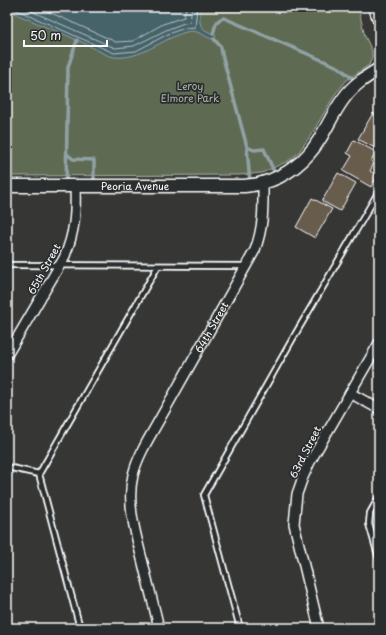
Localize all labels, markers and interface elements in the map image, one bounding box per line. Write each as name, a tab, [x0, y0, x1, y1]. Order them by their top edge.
scale bar	[24, 22, 107, 48]
text: 50 m	[30, 26, 61, 44]
park label: Leroy Elmore Park	[161, 78, 219, 105]
street label: Peoria Avenue	[101, 178, 170, 193]
street label: 65th Street	[23, 241, 64, 297]
street label: 64th Street	[191, 299, 231, 355]
street label: 63rd Street	[285, 423, 324, 480]

